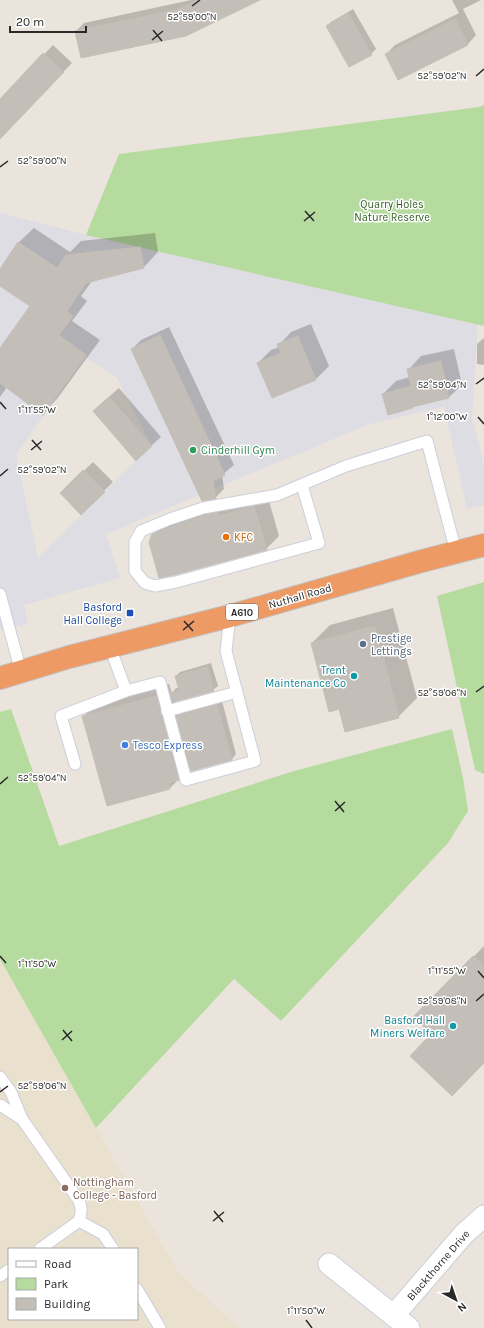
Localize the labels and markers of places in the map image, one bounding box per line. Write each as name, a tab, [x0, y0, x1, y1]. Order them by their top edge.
place label: Cinderhill Gym	[201, 444, 275, 457]
marker: Cinderhill Gym	[188, 445, 198, 455]
place label: KFC	[234, 531, 253, 544]
marker: KFC	[221, 532, 231, 542]
place label: Basford Hall College	[63, 601, 122, 627]
marker: Basford Hall College	[125, 608, 135, 618]
place label: Prestige Lettings	[371, 632, 412, 658]
marker: Prestige Lettings	[358, 639, 368, 649]
place label: Trent Maintenance Co	[265, 664, 346, 690]
marker: Trent Maintenance Co	[349, 671, 359, 681]
place label: Tesco Express	[133, 739, 203, 752]
marker: Tesco Express	[120, 740, 130, 750]
place label: Basford Hall Miners Welfare	[370, 1014, 445, 1040]
marker: Basford Hall Miners Welfare	[448, 1021, 458, 1031]
place label: Nottingham College - Basford	[73, 1176, 157, 1202]
marker: Nottingham College - Basford	[60, 1183, 70, 1193]

